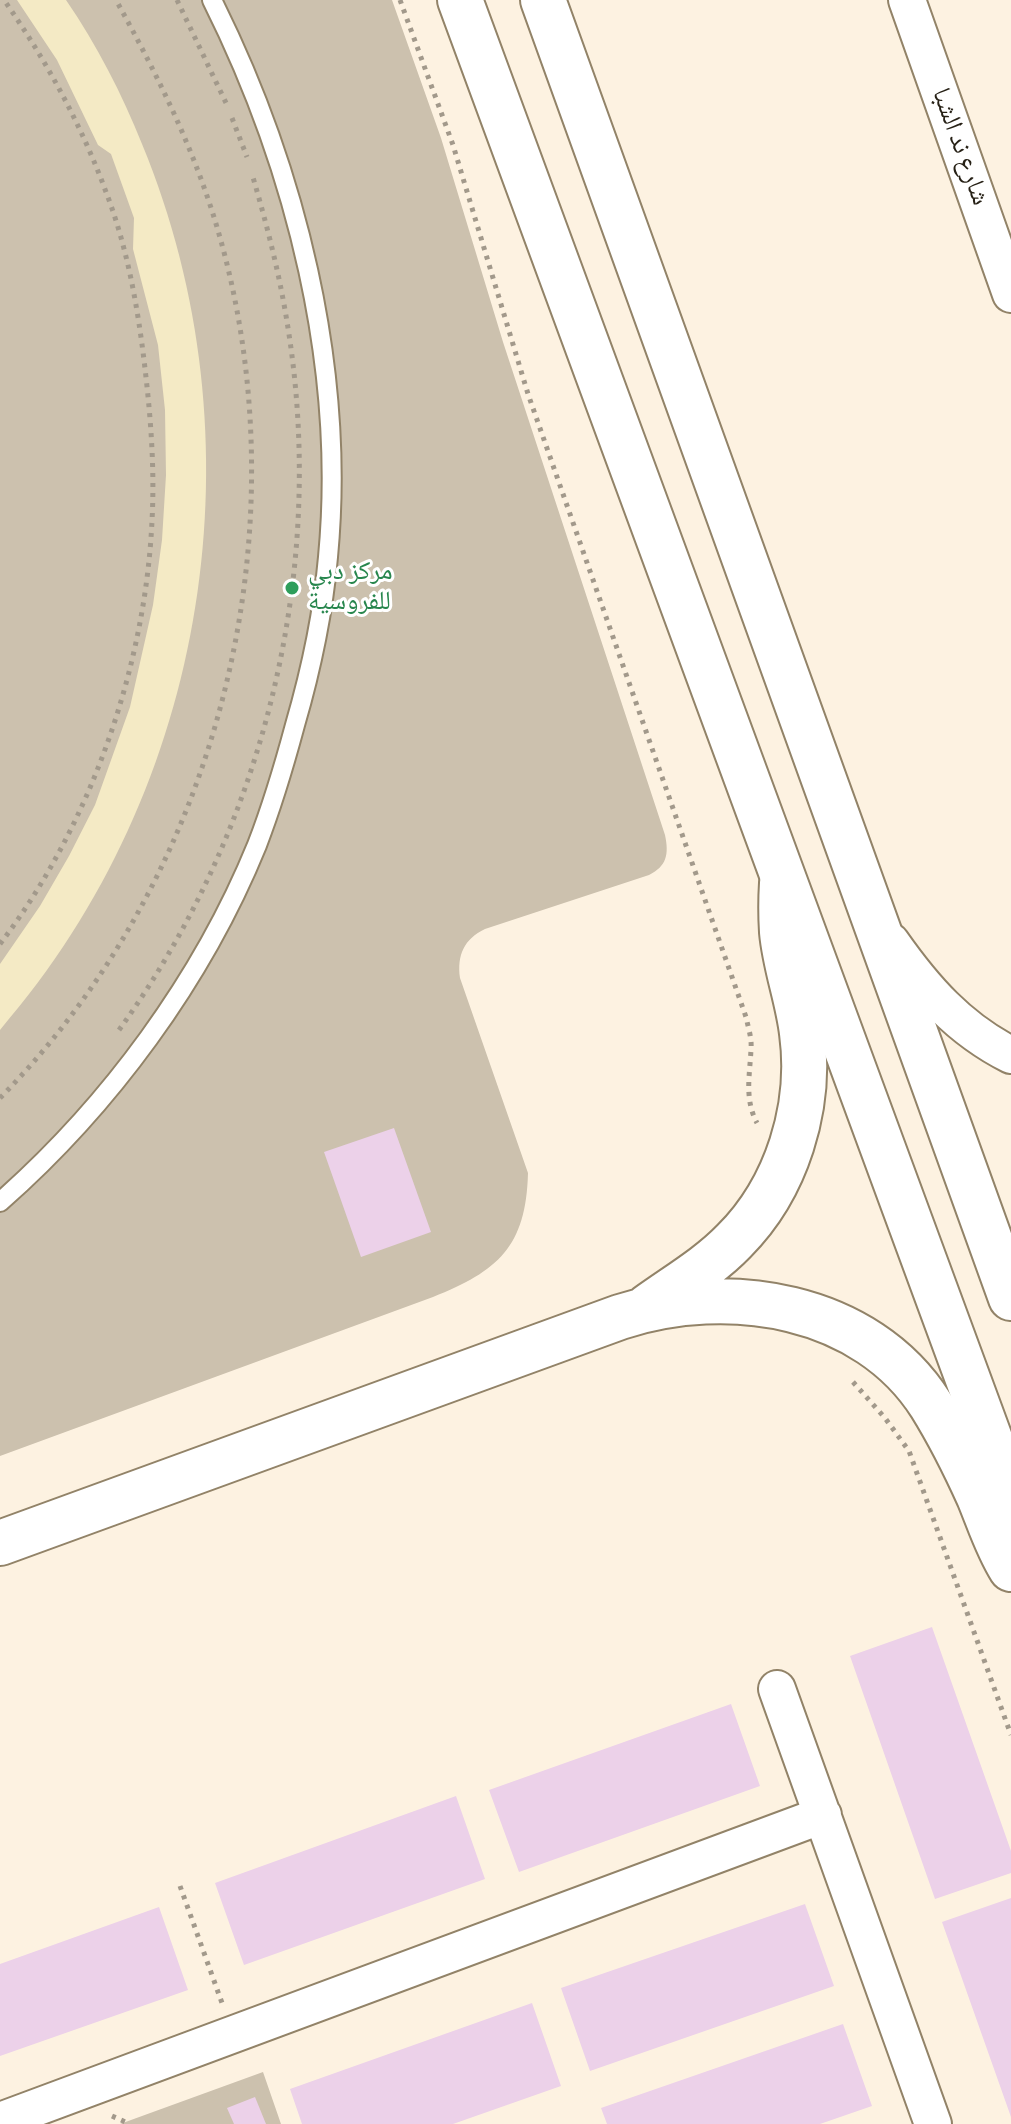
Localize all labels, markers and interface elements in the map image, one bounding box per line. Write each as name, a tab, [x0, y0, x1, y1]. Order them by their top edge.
street label: شارع ند الشبا	[923, 84, 995, 210]
place label: مركز دبي للفروسية	[308, 557, 393, 618]
marker: مركز دبي للفروسية	[283, 579, 301, 597]

